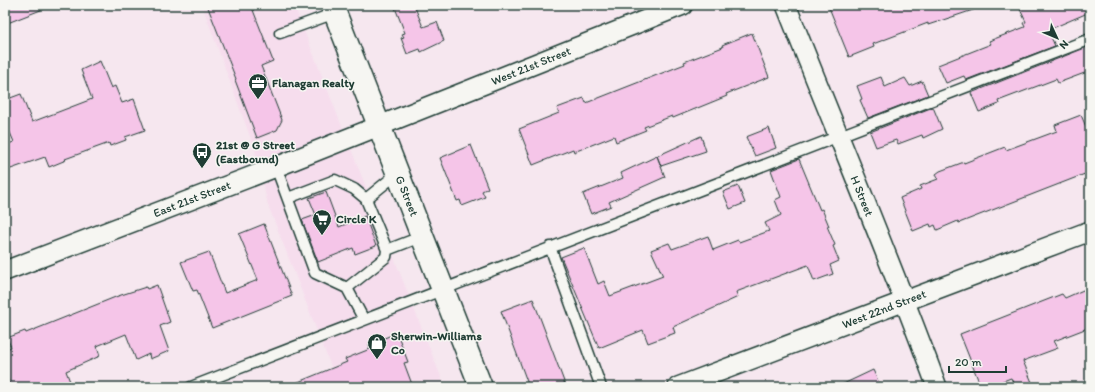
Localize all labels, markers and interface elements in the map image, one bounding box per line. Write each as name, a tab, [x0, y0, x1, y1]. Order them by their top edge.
north arrow	[1037, 18, 1077, 58]
text: N	[1057, 37, 1071, 52]
street label: West 21st Street	[489, 43, 573, 88]
office icon: Flanagan Realty	[247, 72, 269, 100]
place label: Flanagan Realty	[272, 76, 355, 91]
place label: 21st @ G Street (Eastbound)	[216, 138, 295, 167]
bus stop icon: 21st @ G Street (Eastbound)	[191, 141, 213, 169]
street label: G Street	[393, 174, 422, 219]
street label: H Street	[848, 174, 877, 219]
street label: East 21st Street	[151, 178, 233, 220]
supermarket icon: Circle K	[311, 208, 333, 236]
place label: Circle K	[336, 212, 377, 226]
street label: West 22nd Street	[840, 286, 928, 331]
place label: Sherwin-Williams Co	[391, 329, 482, 357]
shop icon: Sherwin-Williams Co	[366, 332, 388, 360]
scale bar	[949, 348, 1006, 374]
text: 20 m	[955, 355, 982, 369]

